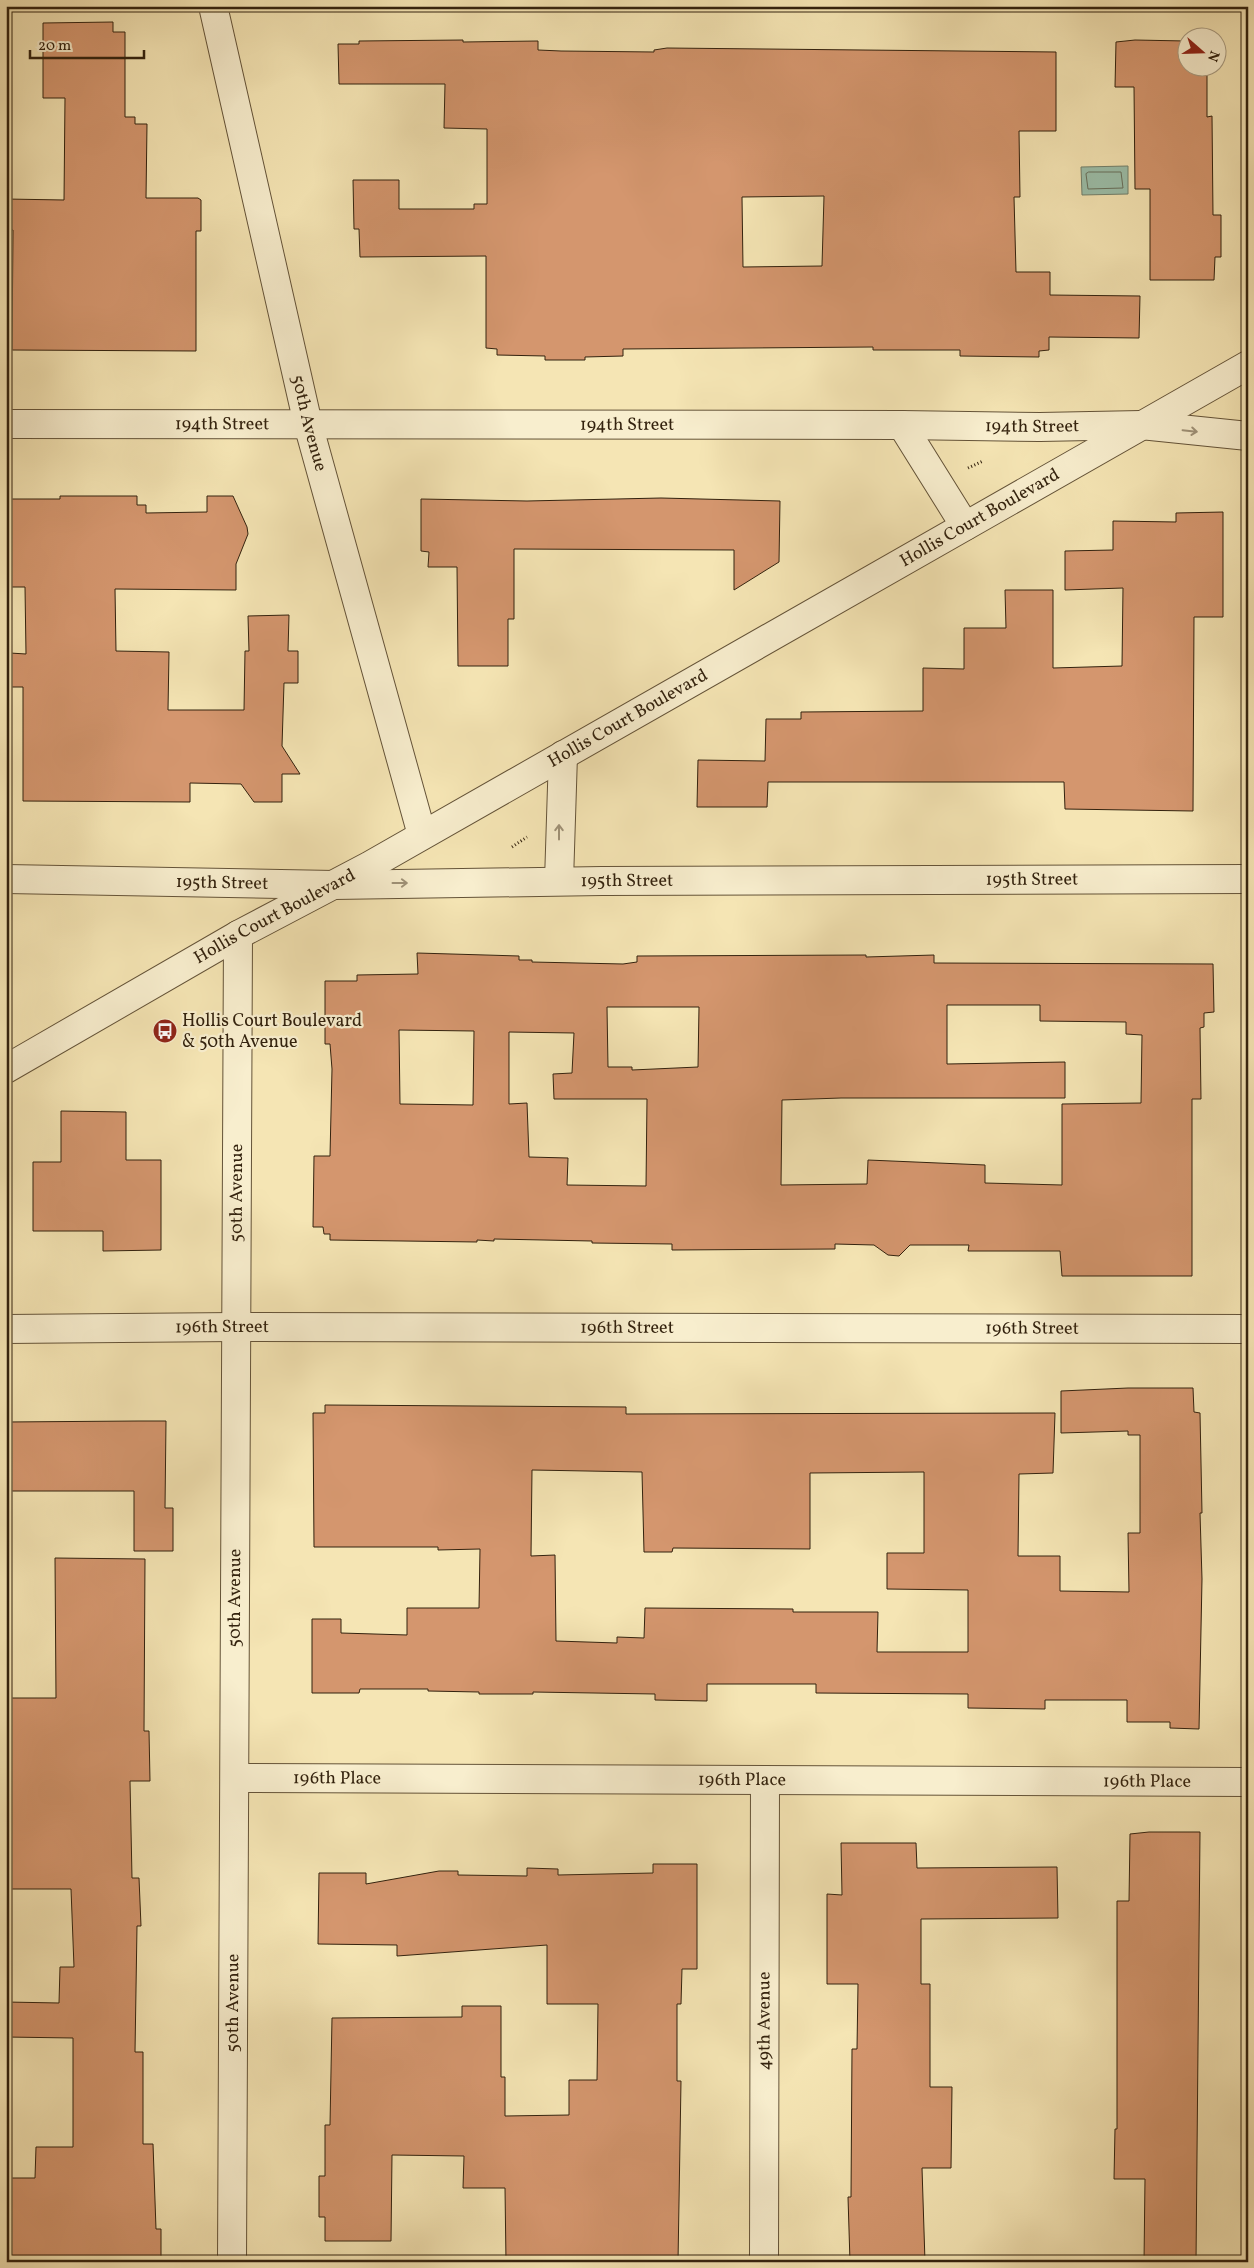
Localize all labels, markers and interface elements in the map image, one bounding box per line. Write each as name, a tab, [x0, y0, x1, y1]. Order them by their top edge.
scale bar	[30, 28, 144, 60]
north arrow	[1176, 28, 1226, 78]
text: 20 m	[38, 36, 71, 57]
text: N	[1202, 48, 1223, 64]
street label: 50th Avenue	[285, 372, 333, 474]
street label: 194th Street	[175, 412, 269, 437]
street label: 194th Street	[580, 412, 674, 437]
street label: 194th Street	[985, 414, 1079, 440]
one-way arrow	[1181, 426, 1197, 436]
street label: Hollis Court Boulevard	[895, 462, 1064, 573]
street label: Hollis Court Boulevard	[543, 663, 712, 774]
one-way arrow	[554, 825, 564, 841]
street label: Hollis Court Boulevard	[189, 863, 360, 970]
street label: 195th Street	[986, 867, 1078, 892]
street label: 195th Street	[580, 868, 673, 894]
street label: 195th Street	[175, 870, 269, 896]
one-way arrow	[392, 878, 408, 888]
place label: Hollis Court Boulevard & 50th Avenue	[182, 1009, 362, 1055]
bus stop icon: Hollis Court Boulevard & 50th Avenue	[152, 1018, 178, 1044]
street label: 50th Avenue	[224, 1144, 250, 1242]
street label: 196th Street	[175, 1314, 269, 1340]
street label: 196th Street	[580, 1315, 674, 1340]
street label: 196th Street	[985, 1316, 1079, 1341]
street label: 50th Avenue	[222, 1549, 248, 1647]
street label: 196th Place	[293, 1766, 381, 1791]
street label: 196th Place	[698, 1767, 786, 1793]
street label: 196th Place	[1103, 1769, 1191, 1794]
street label: 50th Avenue	[220, 1954, 246, 2052]
street label: 49th Avenue	[752, 1971, 777, 2071]

